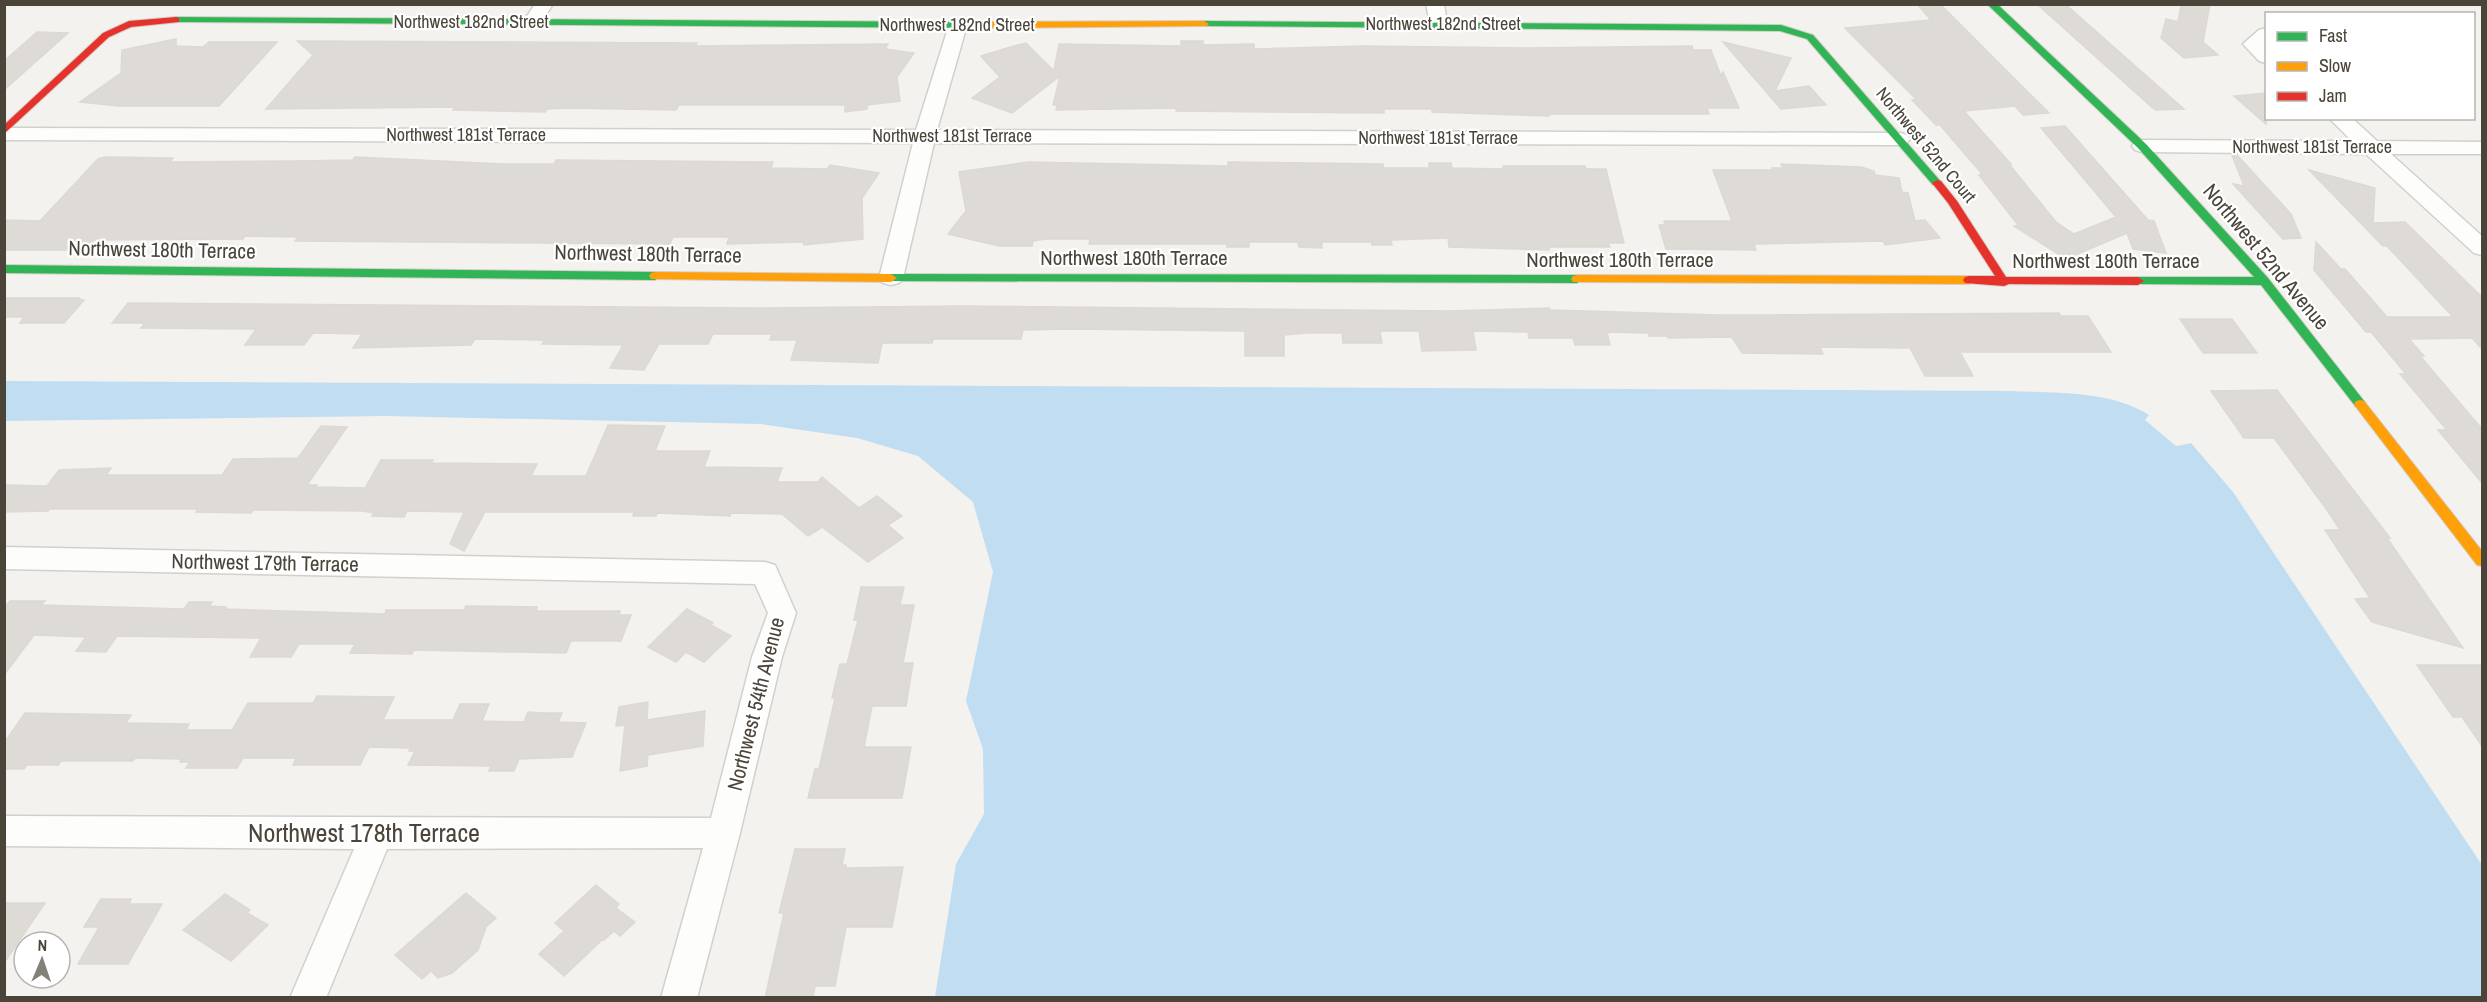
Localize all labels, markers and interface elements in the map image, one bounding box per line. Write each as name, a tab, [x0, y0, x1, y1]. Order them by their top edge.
street label: Northwest 182nd Street	[393, 9, 549, 34]
street label: Northwest 182nd Street	[1365, 11, 1521, 36]
street label: Northwest 182nd Street	[879, 12, 1035, 37]
legend	[2265, 12, 2475, 120]
text: Fast	[2319, 23, 2347, 48]
text: Slow	[2319, 53, 2351, 78]
street label: Northwest 52nd Court	[1871, 82, 1982, 208]
text: Jam	[2319, 83, 2347, 108]
street label: Northwest 181st Terrace	[386, 122, 546, 147]
street label: Northwest 181st Terrace	[872, 123, 1032, 148]
street label: Northwest 181st Terrace	[1358, 125, 1518, 150]
street label: Northwest 181st Terrace	[2232, 134, 2392, 159]
street label: Northwest 52nd Avenue	[2197, 177, 2336, 336]
street label: Northwest 180th Terrace	[68, 233, 256, 266]
street label: Northwest 180th Terrace	[554, 237, 742, 270]
street label: Northwest 180th Terrace	[1040, 243, 1228, 272]
street label: Northwest 180th Terrace	[1526, 245, 1714, 274]
street label: Northwest 180th Terrace	[2012, 246, 2200, 275]
street label: Northwest 179th Terrace	[171, 546, 359, 579]
street label: Northwest 54th Avenue	[720, 614, 791, 794]
street label: Northwest 178th Terrace	[248, 815, 480, 850]
north arrow	[12, 930, 72, 990]
text: N	[37, 934, 48, 956]

